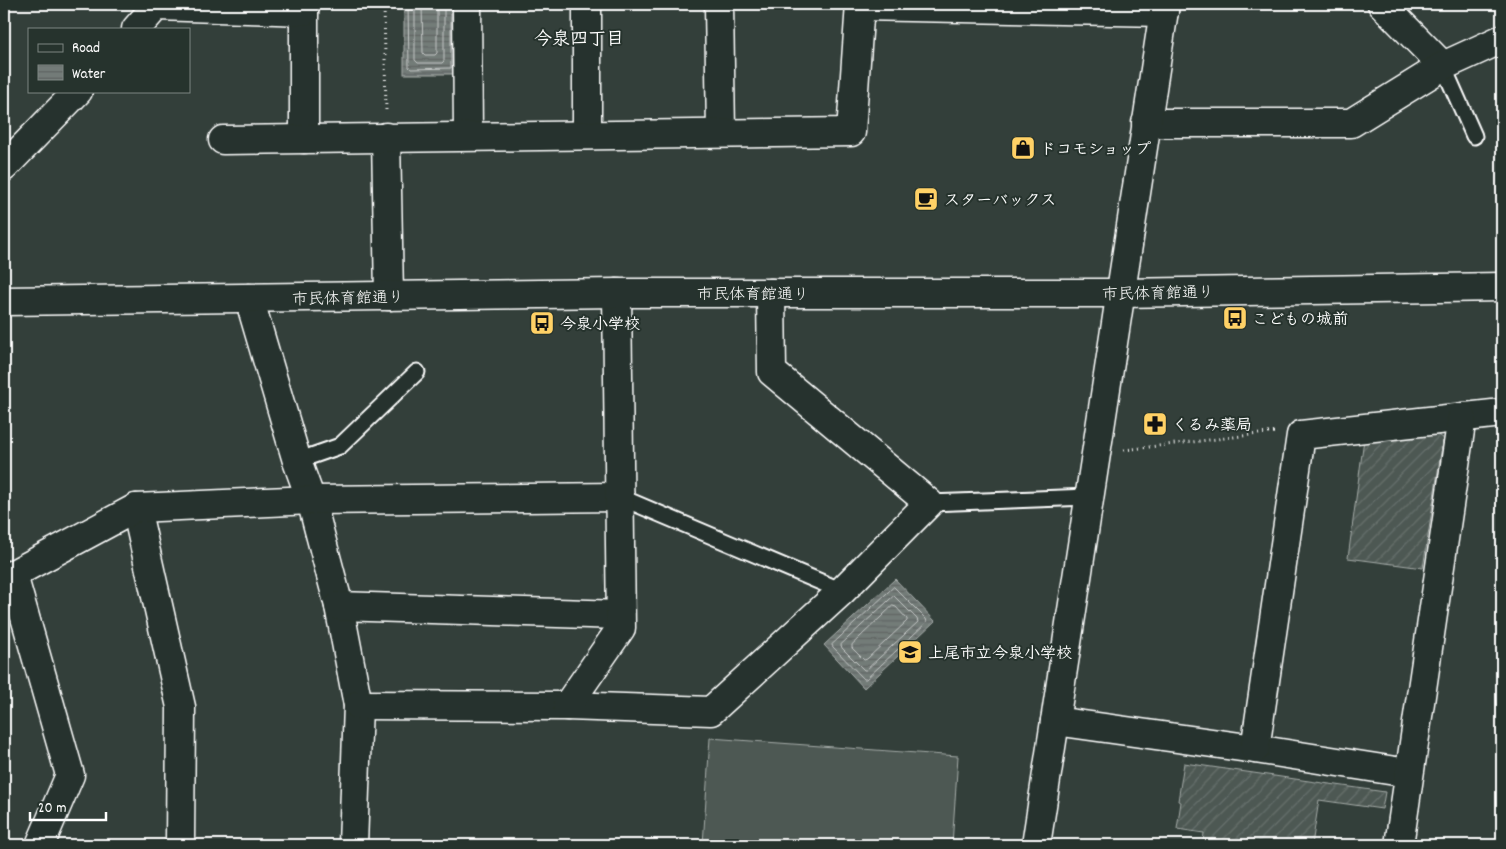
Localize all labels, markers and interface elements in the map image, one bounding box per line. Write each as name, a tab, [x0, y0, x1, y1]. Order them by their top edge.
legend	[28, 28, 190, 92]
district label: 今泉四丁目	[534, 28, 624, 53]
text: Road	[72, 38, 100, 60]
text: Water	[72, 64, 106, 86]
shop icon: ドコモショップ	[1010, 135, 1036, 161]
place label: ドコモショップ	[1040, 139, 1151, 162]
cafe icon: スターバックス	[913, 186, 939, 212]
place label: スターバックス	[944, 190, 1056, 213]
street label: 市民体育館通り	[1102, 282, 1214, 307]
street label: 市民体育館通り	[697, 284, 809, 307]
street label: 市民体育館通り	[292, 287, 404, 312]
bus stop icon: こどもの城前	[1222, 305, 1248, 331]
place label: こどもの城前	[1252, 309, 1348, 332]
bus stop icon: 今泉小学校	[529, 310, 555, 336]
place label: 今泉小学校	[560, 314, 640, 337]
pharmacy icon: くるみ薬局	[1142, 411, 1168, 437]
place label: くるみ薬局	[1172, 415, 1252, 438]
school or university icon: 上尾市立今泉小学校	[897, 639, 923, 665]
place label: 上尾市立今泉小学校	[928, 643, 1072, 666]
scale bar	[30, 789, 106, 821]
text: 20 m	[38, 798, 66, 820]

